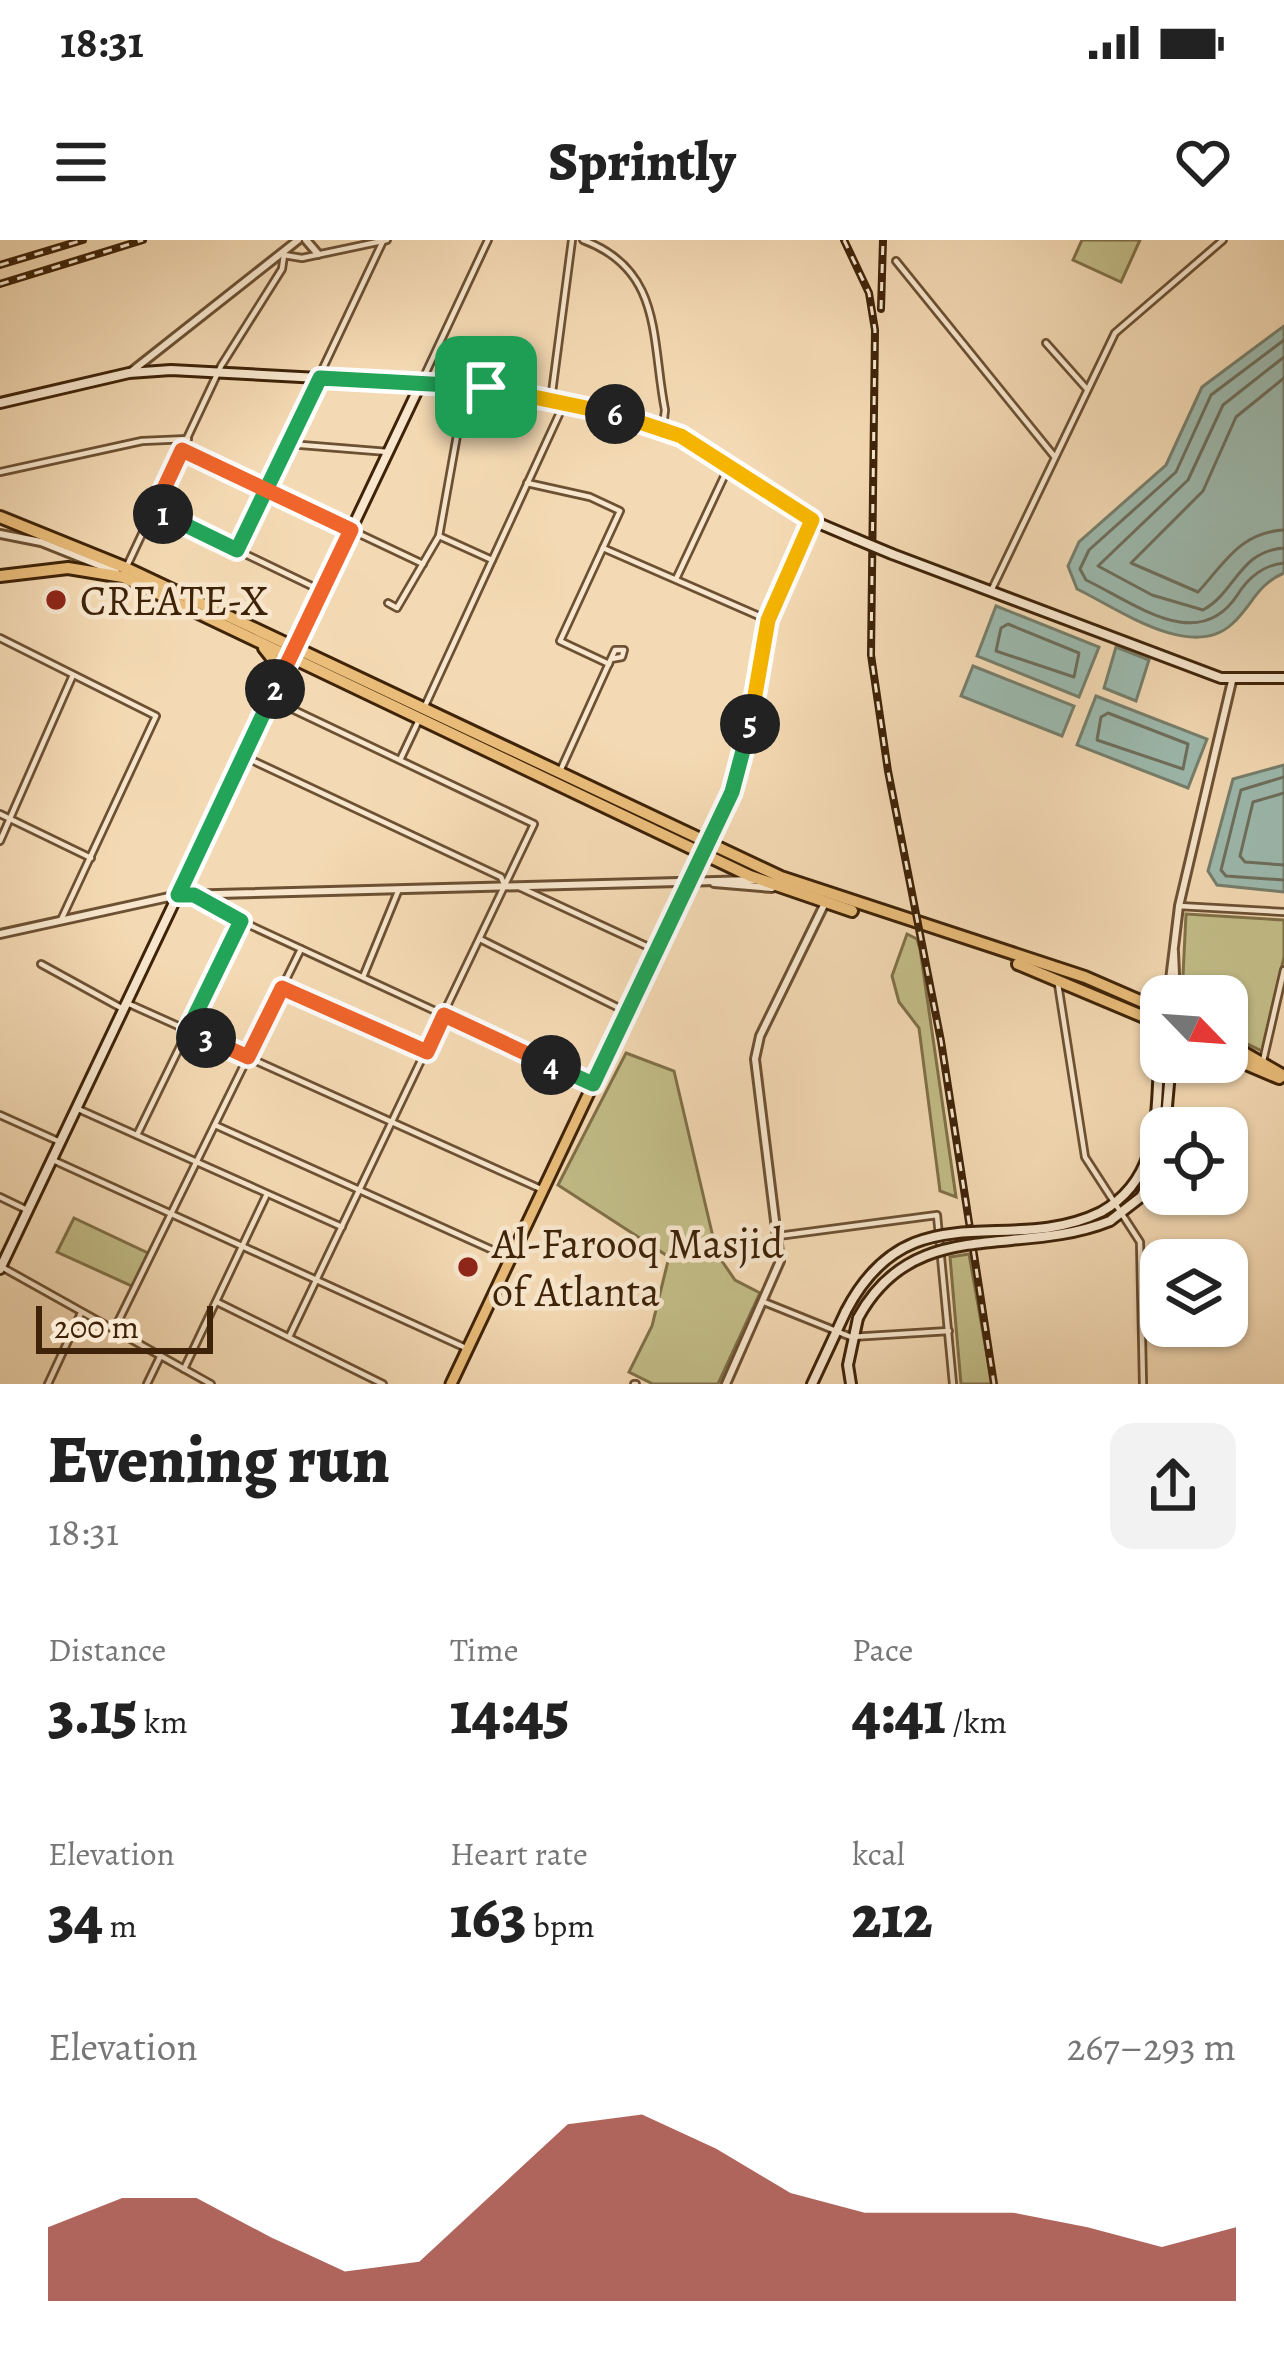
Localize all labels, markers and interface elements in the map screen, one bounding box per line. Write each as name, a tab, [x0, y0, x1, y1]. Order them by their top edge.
text: 18:31	[60, 11, 144, 73]
text: Sprintly	[549, 125, 735, 199]
icon: menu	[48, 129, 114, 195]
icon: heart	[1170, 129, 1236, 195]
pin	[435, 336, 537, 438]
icon: arrive	[453, 354, 519, 420]
pin: 6	[585, 384, 645, 444]
text: 6	[607, 391, 623, 436]
pin: 1	[133, 484, 193, 544]
text: 1	[157, 491, 169, 536]
place label: CREATE-X	[80, 572, 268, 629]
marker: CREATE-X	[43, 587, 69, 613]
pin: 2	[245, 659, 305, 719]
text: 2	[267, 666, 283, 711]
pin: 5	[720, 694, 780, 754]
text: 5	[743, 701, 757, 746]
north arrow	[1140, 975, 1248, 1083]
map controls	[1140, 975, 1248, 1347]
pin: 3	[176, 1008, 236, 1068]
text: 3	[199, 1015, 213, 1060]
pin: 4	[521, 1035, 581, 1095]
text: 4	[543, 1042, 559, 1087]
button: locate	[1140, 1107, 1248, 1215]
place label: Al-Farooq Masjid of Atlanta	[491, 1215, 784, 1320]
button: layers	[1140, 1239, 1248, 1347]
marker: Al-Farooq Masjid of Atlanta	[455, 1254, 481, 1280]
scale bar	[36, 1300, 213, 1353]
text: 200 m	[54, 1304, 139, 1349]
text: Evening run	[48, 1415, 390, 1505]
button: share	[1110, 1423, 1236, 1549]
text: 18:31	[48, 1505, 119, 1558]
text: Distance	[48, 1627, 166, 1672]
text: Time	[450, 1627, 519, 1672]
text: Pace	[852, 1627, 913, 1672]
text: 3.15	[48, 1672, 137, 1754]
text: 14:45	[450, 1672, 569, 1754]
text: 4:41	[852, 1672, 946, 1754]
text: km	[137, 1699, 188, 1744]
text: /km	[946, 1699, 1007, 1744]
text: Elevation	[48, 1831, 175, 1876]
text: Heart rate	[450, 1831, 588, 1876]
text: kcal	[852, 1831, 905, 1876]
text: 34	[48, 1876, 103, 1958]
text: 163	[450, 1876, 526, 1958]
text: 212	[852, 1876, 933, 1958]
text: m	[103, 1903, 137, 1948]
text: bpm	[526, 1903, 595, 1948]
text: Elevation	[48, 2020, 198, 2073]
text: 267–293 m	[1067, 2020, 1236, 2073]

